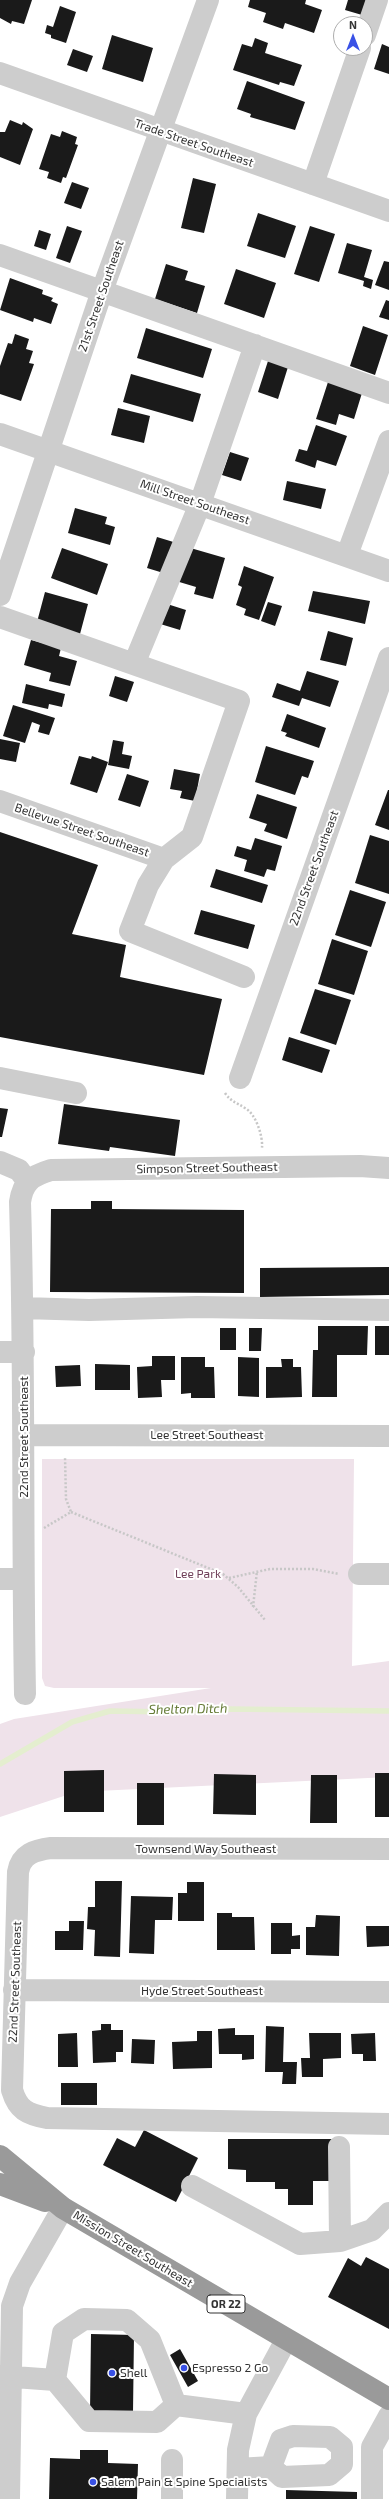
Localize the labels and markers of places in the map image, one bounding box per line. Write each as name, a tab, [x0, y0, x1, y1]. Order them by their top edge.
place label: Espresso 2 Go	[192, 2361, 268, 2375]
marker: Espresso 2 Go	[179, 2363, 189, 2373]
place label: Shell	[120, 2366, 147, 2380]
marker: Shell	[107, 2368, 117, 2378]
place label: Salem Pain & Spine Specialists	[101, 2475, 267, 2489]
marker: Salem Pain & Spine Specialists	[88, 2477, 98, 2487]

